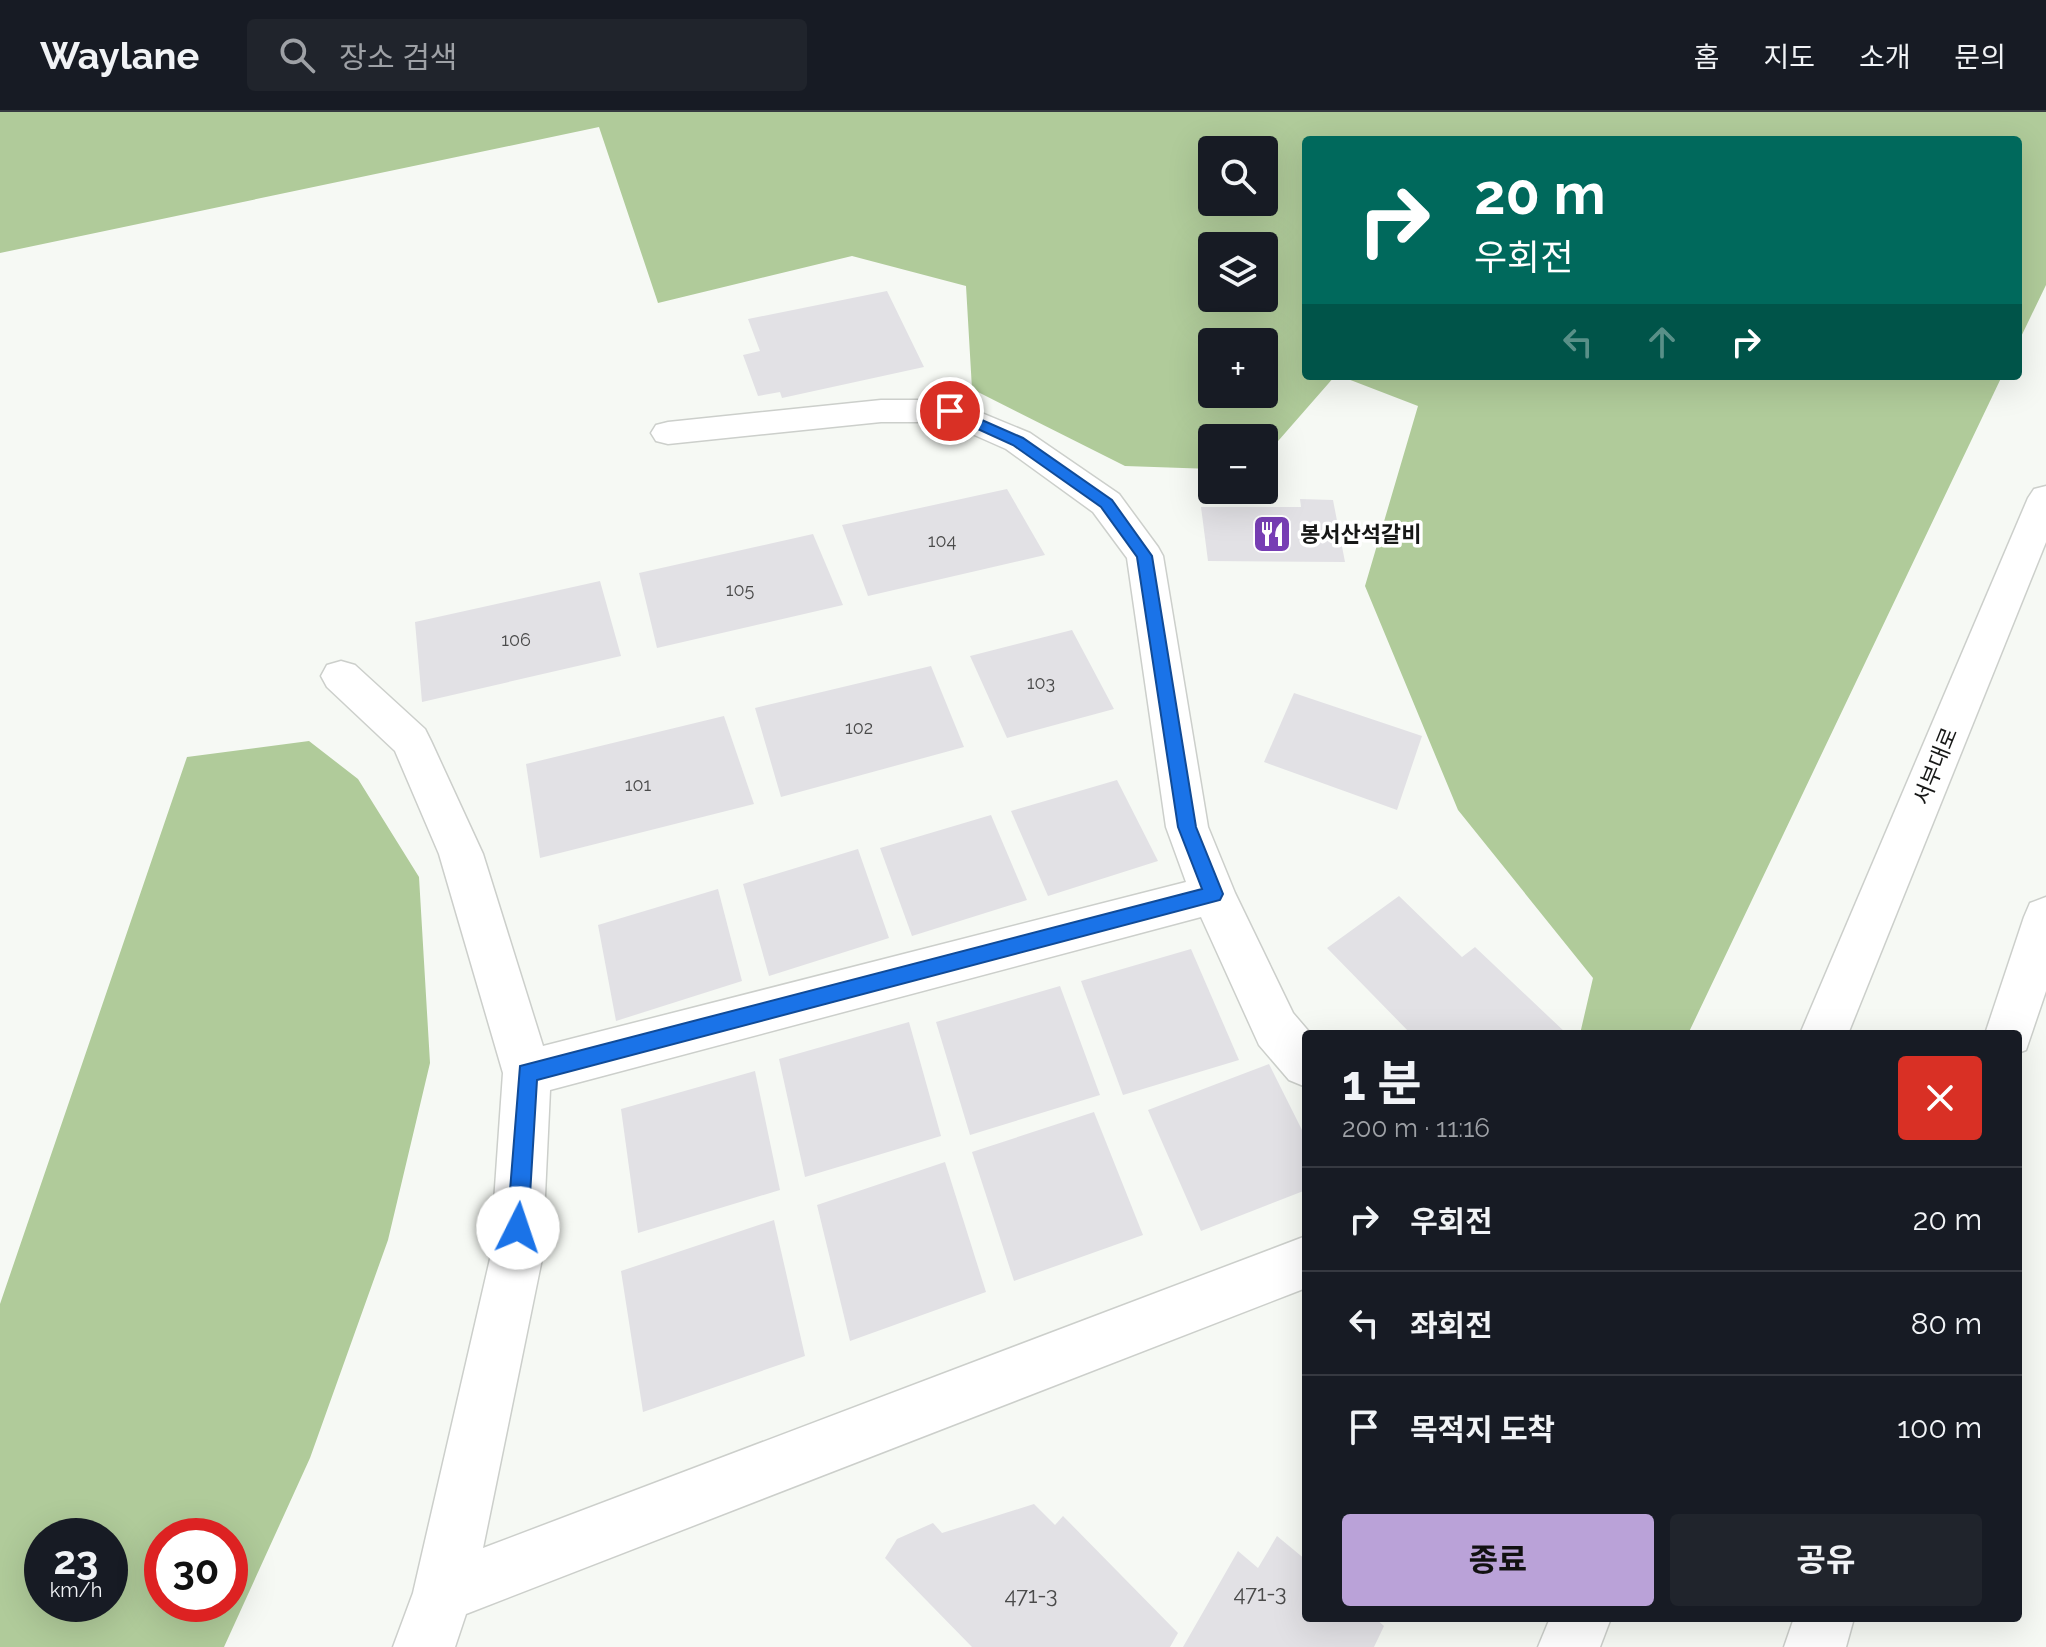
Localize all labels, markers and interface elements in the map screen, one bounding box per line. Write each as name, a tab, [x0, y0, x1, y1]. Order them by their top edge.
search box	[247, 19, 807, 91]
text: Waylane	[40, 33, 199, 78]
icon: search	[275, 33, 319, 77]
text: 장소 검색	[339, 40, 457, 75]
text: 홈	[1694, 41, 1719, 74]
text: 지도	[1763, 41, 1815, 74]
text: 소개	[1859, 41, 1910, 74]
text: 문의	[1954, 41, 2006, 74]
map controls	[1198, 136, 1278, 504]
button: search	[1198, 136, 1278, 216]
text: 20 m	[1474, 161, 1606, 227]
icon: right	[1342, 168, 1446, 272]
button: layers	[1198, 232, 1278, 312]
text: 우회전	[1474, 236, 1573, 278]
icon: left	[1556, 320, 1600, 364]
icon: ahead	[1640, 320, 1684, 364]
icon: right	[1724, 320, 1768, 364]
button: +	[1198, 328, 1278, 408]
pin	[916, 377, 984, 445]
icon: arrive	[928, 389, 972, 433]
button: −	[1198, 424, 1278, 504]
restaurant icon: 봉서산석갈비	[1251, 513, 1293, 555]
place label: 봉서산석갈비	[1300, 521, 1421, 547]
house number: 104	[928, 530, 956, 551]
house number: 105	[726, 579, 754, 600]
house number: 106	[501, 629, 531, 650]
house number: 103	[1027, 672, 1055, 693]
house number: 102	[845, 717, 873, 738]
street label: 서부대로	[1908, 724, 1962, 808]
house number: 101	[625, 774, 652, 795]
text: 1 분	[1342, 1055, 1421, 1111]
button: close	[1898, 1056, 1982, 1140]
text: 200 m · 11:16	[1342, 1113, 1490, 1143]
position arrow	[476, 1186, 560, 1270]
icon: right	[1342, 1197, 1386, 1241]
text: 20 m	[1913, 1202, 1982, 1237]
text: 우회전	[1410, 1204, 1493, 1239]
icon: left	[1342, 1301, 1386, 1345]
text: 80 m	[1911, 1306, 1982, 1341]
text: 좌회전	[1410, 1308, 1493, 1343]
icon: arrive	[1342, 1405, 1386, 1449]
text: 100 m	[1897, 1410, 1982, 1445]
text: 목적지 도착	[1410, 1412, 1555, 1447]
button: 종료	[1342, 1514, 1654, 1606]
button: 공유	[1670, 1514, 1982, 1606]
speed limit sign: 30	[144, 1518, 248, 1622]
text: 23	[54, 1536, 98, 1583]
text: km/h	[50, 1578, 102, 1602]
house number: 471-3	[1233, 1580, 1287, 1606]
house number: 471-3	[1004, 1582, 1058, 1608]

